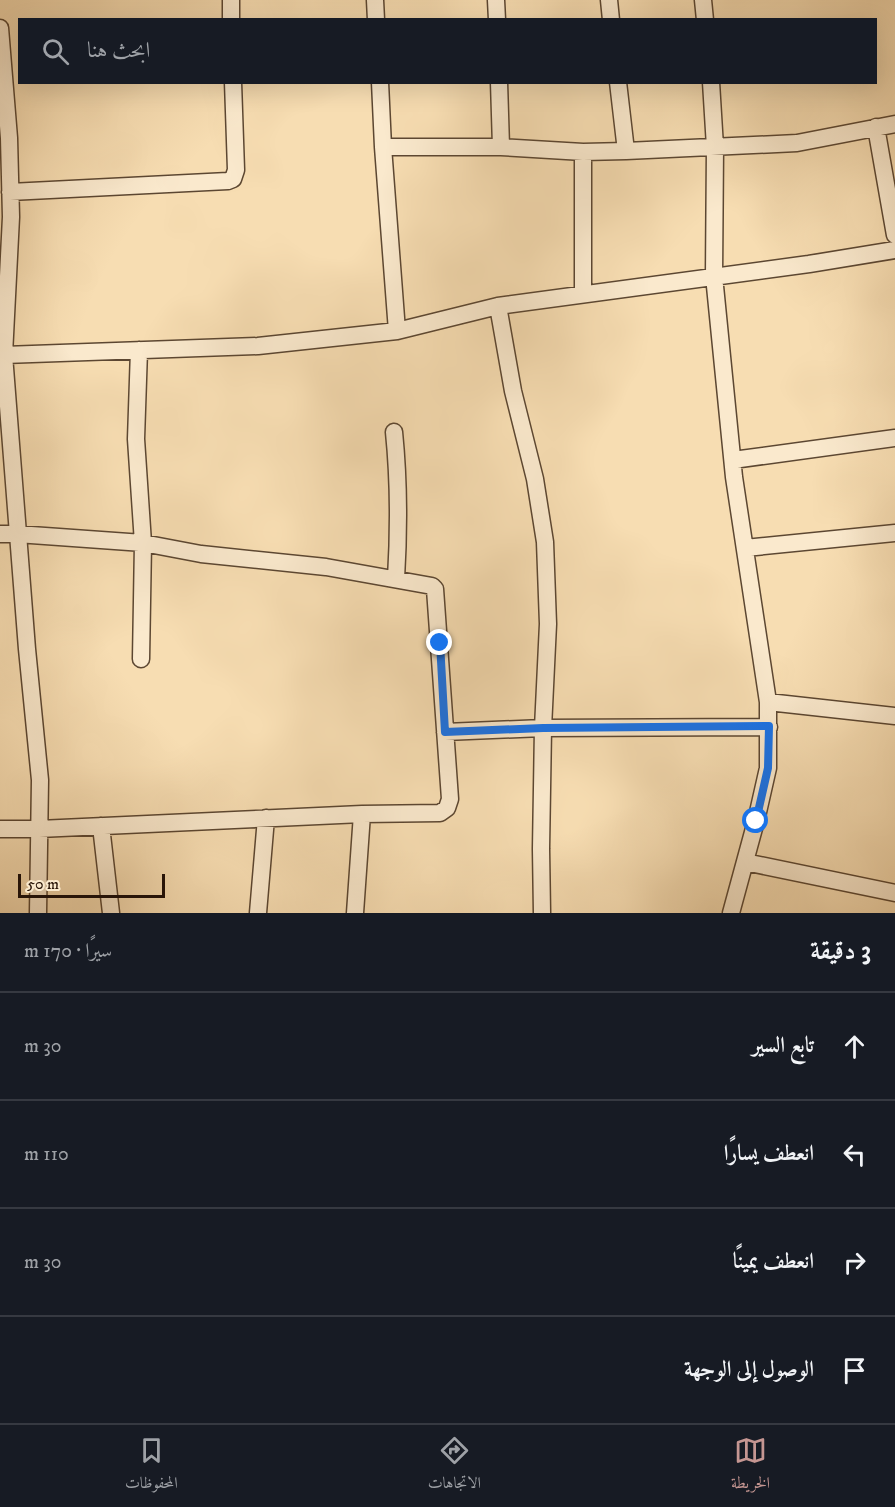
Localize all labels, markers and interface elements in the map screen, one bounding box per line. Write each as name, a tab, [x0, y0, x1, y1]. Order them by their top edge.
search box	[18, 18, 877, 84]
icon: search	[39, 35, 72, 68]
text: ابحث هنا	[87, 37, 150, 64]
route end	[426, 629, 452, 655]
route start	[742, 807, 768, 833]
scale bar	[18, 871, 165, 898]
text: 50 m	[27, 874, 59, 894]
text: 3 دقيقة	[810, 935, 871, 968]
text: سيرًا · 170 m	[24, 939, 112, 964]
icon: ahead	[838, 1030, 871, 1063]
text: تابع السير	[752, 1032, 814, 1059]
text: 30 m	[24, 1034, 62, 1059]
icon: left	[838, 1138, 871, 1171]
text: انعطف يسارًا	[724, 1140, 814, 1167]
text: 110 m	[24, 1142, 69, 1167]
icon: right	[838, 1246, 871, 1279]
text: انعطف يمينًا	[733, 1248, 814, 1275]
text: 30 m	[24, 1250, 62, 1275]
icon: arrive	[838, 1354, 871, 1387]
text: الوصول إلى الوجهة	[684, 1356, 814, 1383]
tab: المحفوظات	[125, 1434, 178, 1498]
tab: الاتجاهات	[428, 1434, 481, 1498]
tab: الخريطة	[731, 1434, 770, 1498]

